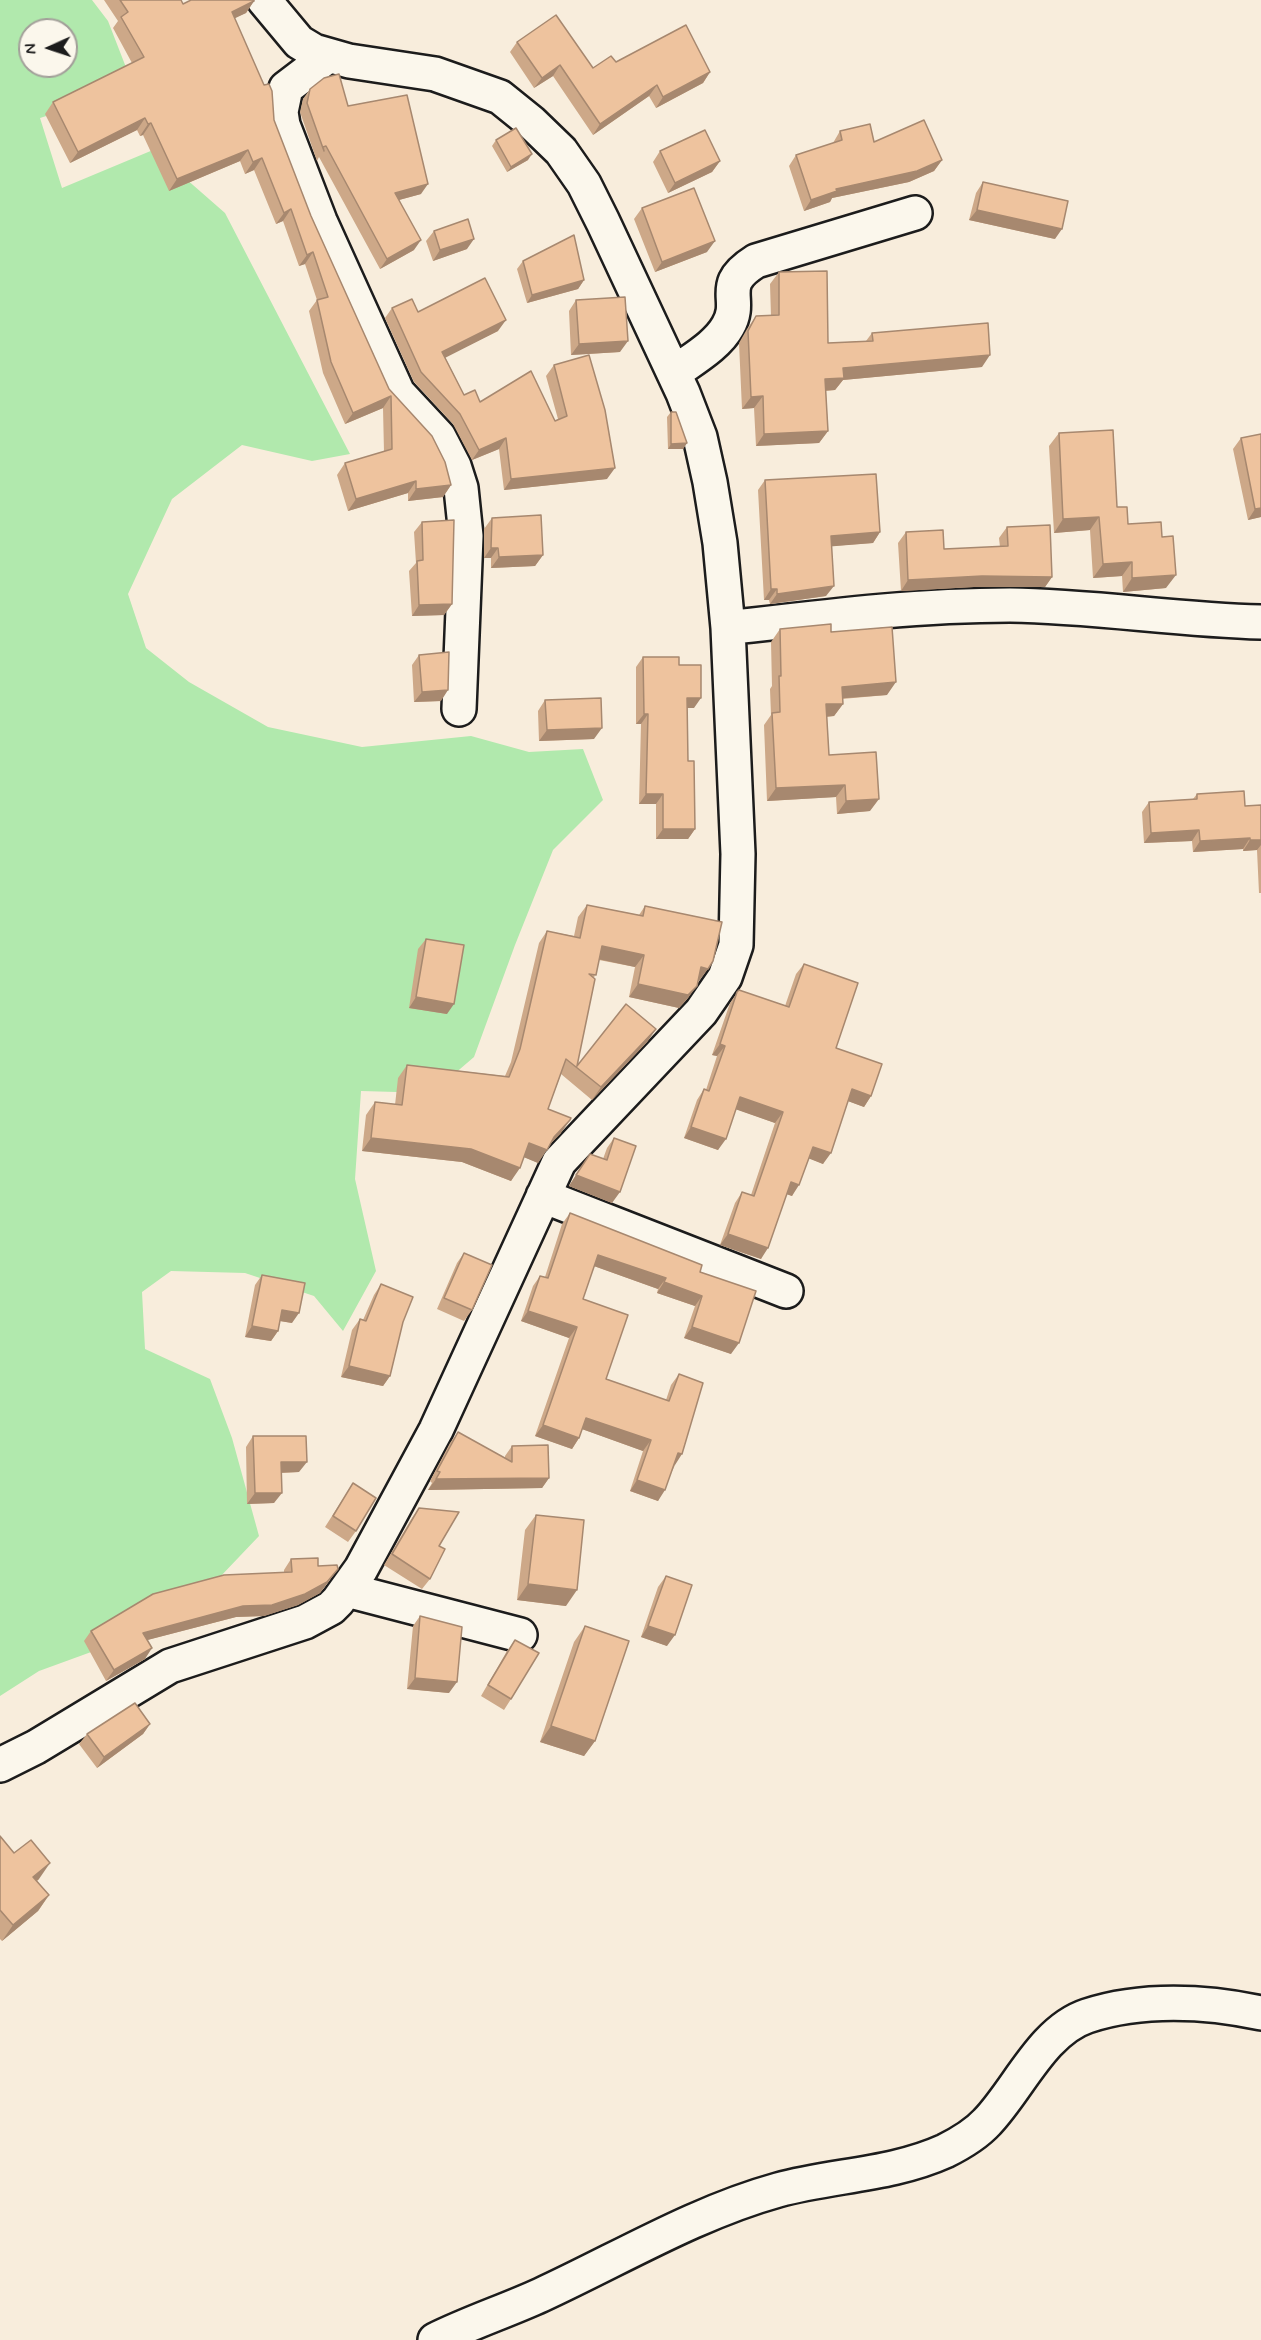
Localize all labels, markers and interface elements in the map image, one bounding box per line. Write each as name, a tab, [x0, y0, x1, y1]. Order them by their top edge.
north arrow	[18, 18, 78, 78]
text: N	[21, 43, 42, 55]

